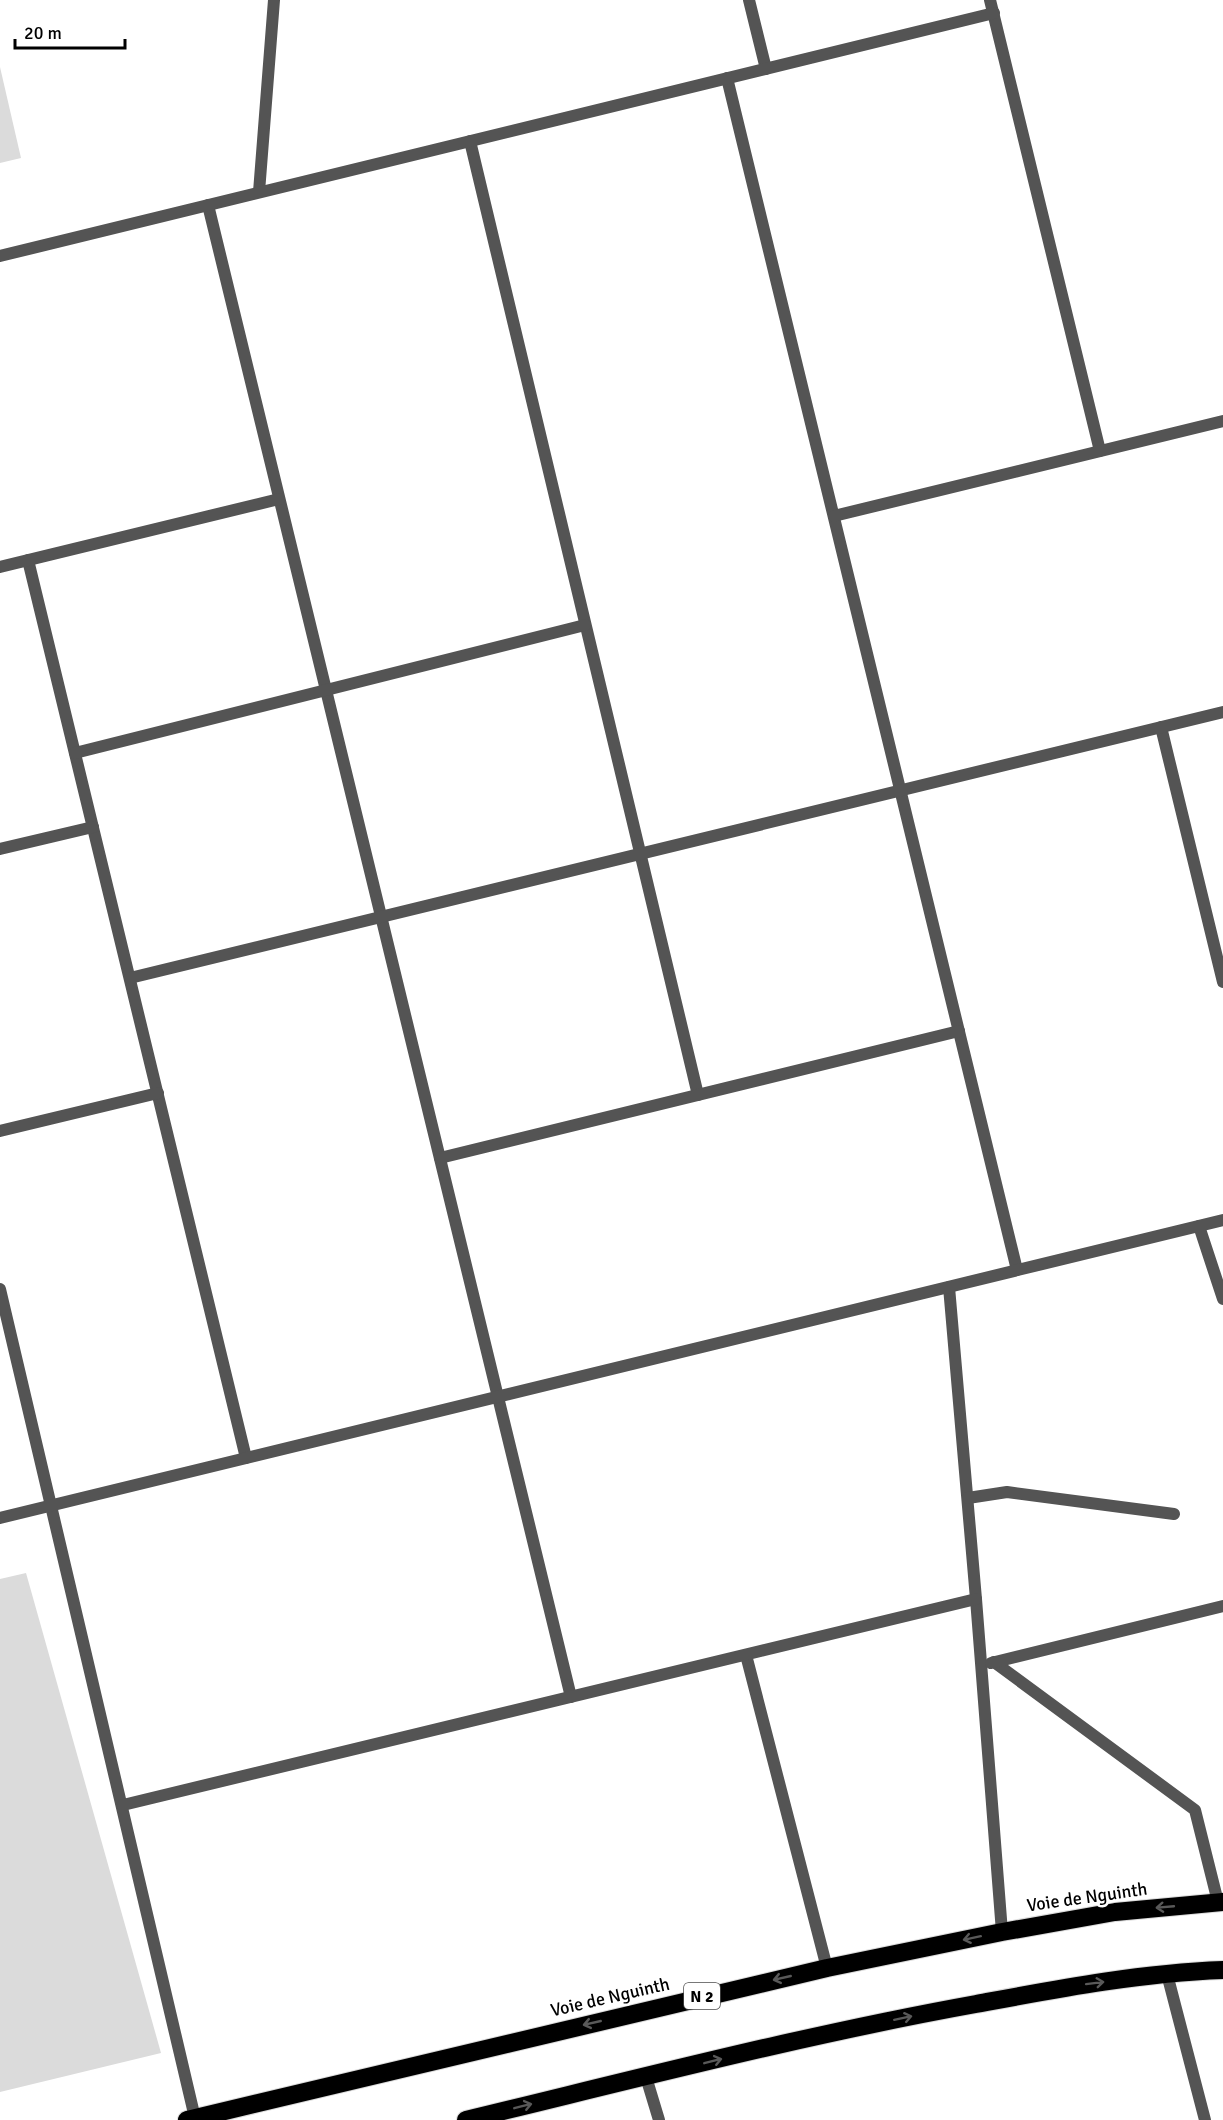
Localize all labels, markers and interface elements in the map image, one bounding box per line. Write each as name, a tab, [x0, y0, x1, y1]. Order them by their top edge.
scale bar	[15, 12, 124, 50]
text: 20 m	[24, 22, 62, 44]
street label: Voie de Nguinth	[1025, 1878, 1149, 1916]
one-way arrow	[1155, 1902, 1175, 1913]
one-way arrow	[963, 1933, 983, 1944]
street label: Voie de Nguinth	[548, 1973, 672, 2021]
one-way arrow	[772, 1973, 792, 1984]
one-way arrow	[1084, 1977, 1104, 1988]
road number: N 2	[684, 1983, 720, 2009]
one-way arrow	[893, 2012, 912, 2023]
one-way arrow	[582, 2017, 601, 2029]
one-way arrow	[703, 2054, 722, 2066]
one-way arrow	[513, 2100, 532, 2112]

